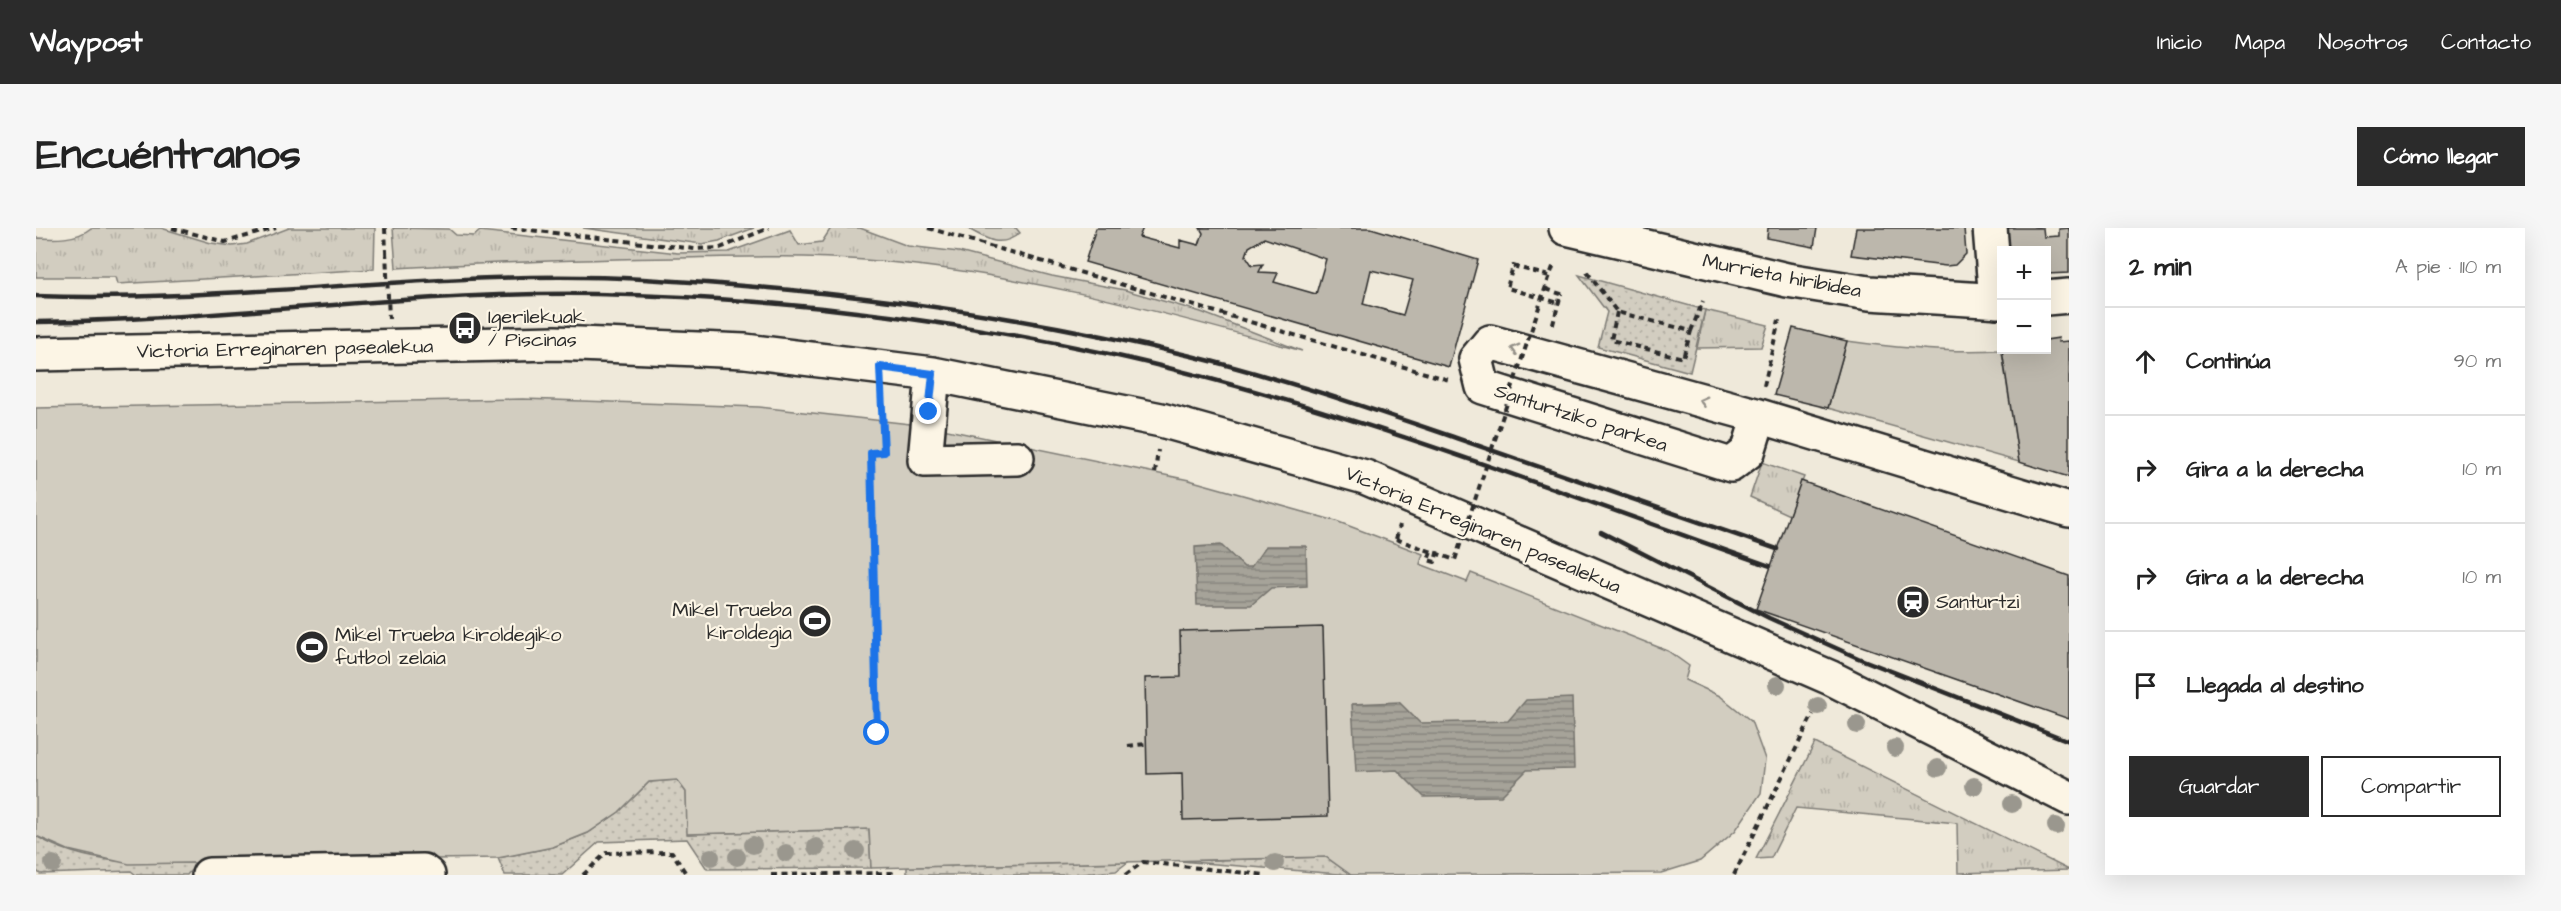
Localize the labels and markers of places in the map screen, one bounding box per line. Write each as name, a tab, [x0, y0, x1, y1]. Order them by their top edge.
place label: Igerilekuak / Piscinas	[488, 303, 585, 354]
bus stop icon: Igerilekuak / Piscinas	[447, 310, 483, 346]
station icon: Santurtzi	[1895, 584, 1931, 620]
place label: Santurtzi	[1936, 588, 2019, 616]
place label: Mikel Trueba kiroldegia	[672, 596, 792, 648]
sports icon: Mikel Trueba kiroldegia	[797, 603, 833, 639]
place label: Mikel Trueba kiroldegiko futbol zelaia	[335, 621, 561, 672]
sports icon: Mikel Trueba kiroldegiko futbol zelaia	[294, 629, 330, 665]

